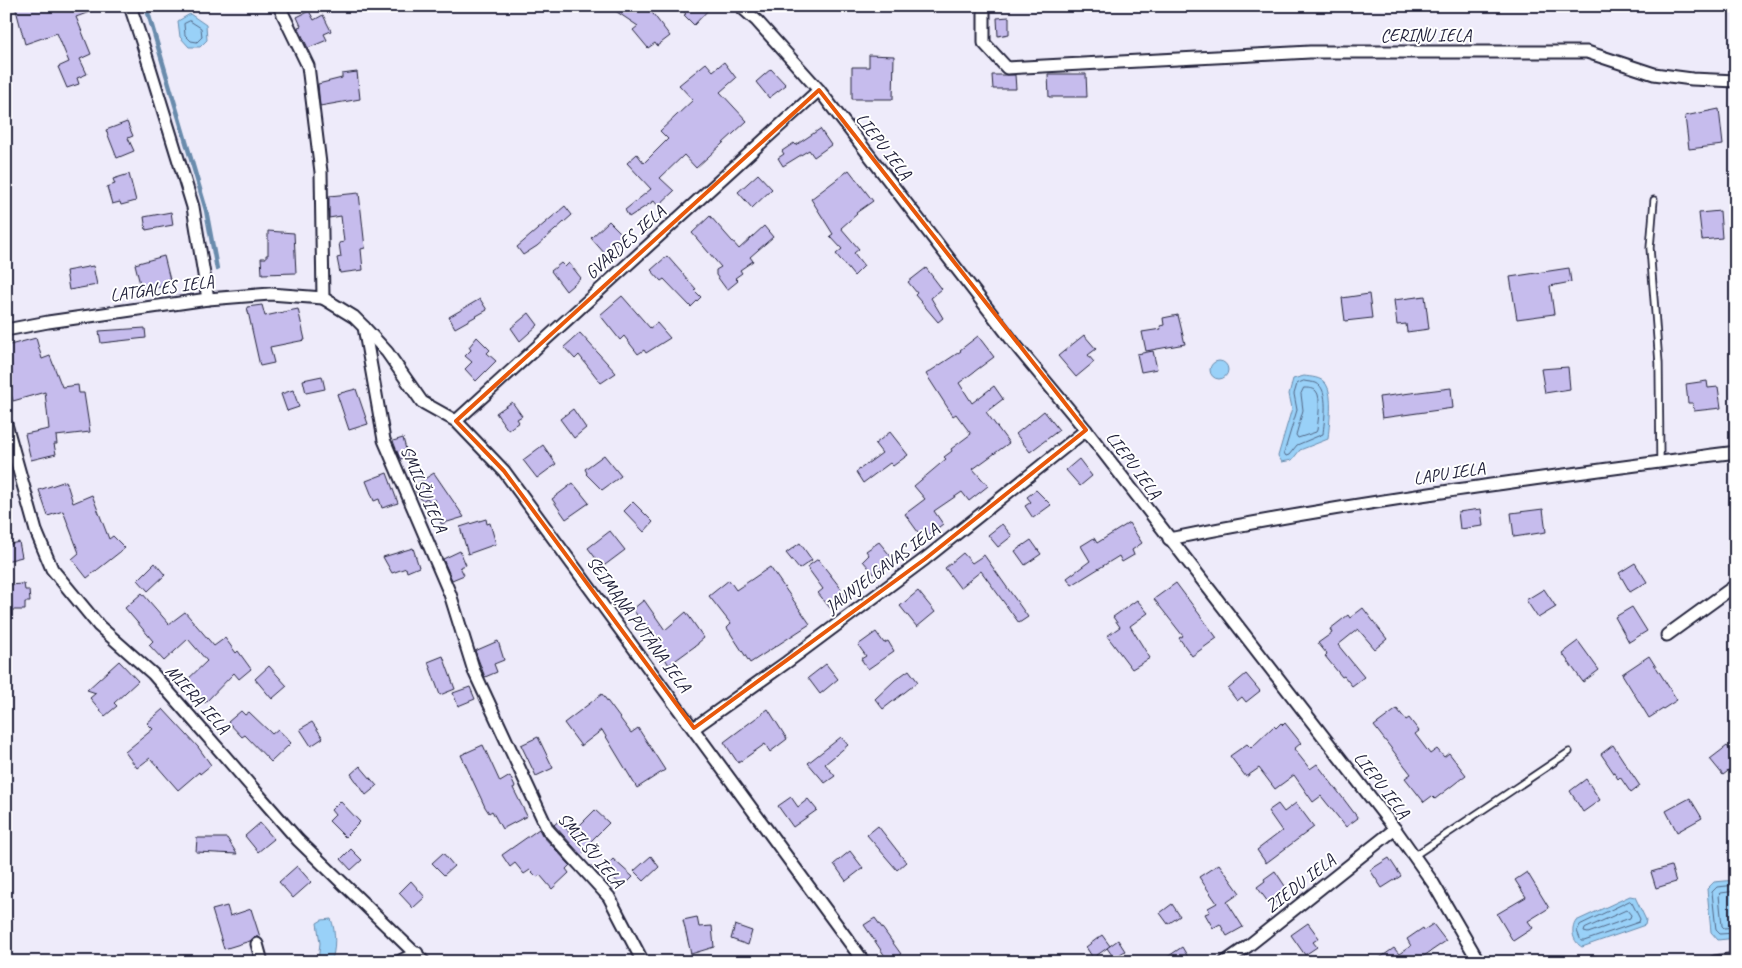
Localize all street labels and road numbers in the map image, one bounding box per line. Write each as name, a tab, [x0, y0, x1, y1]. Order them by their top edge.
street label: CERIŅU IELA	[1381, 24, 1472, 46]
street label: LIEPU IELA	[851, 108, 917, 184]
street label: GVARDES IELA	[580, 200, 670, 284]
street label: LATGALES IELA	[109, 270, 216, 306]
street label: LIEPU IELA	[1102, 427, 1167, 504]
street label: SMILŠU IELA	[396, 442, 452, 536]
street label: LAPU IELA	[1412, 456, 1487, 489]
street label: JAUNJELGAVAS IELA	[820, 518, 944, 619]
street label: SEIMAŅA PUTĀNA IELA	[582, 552, 696, 697]
street label: MIERA IELA	[161, 660, 235, 739]
street label: LIEPU IELA	[1349, 747, 1415, 823]
street label: SMILŠU IELA	[553, 808, 630, 893]
street label: ZIEDU IELA	[1261, 848, 1340, 917]

